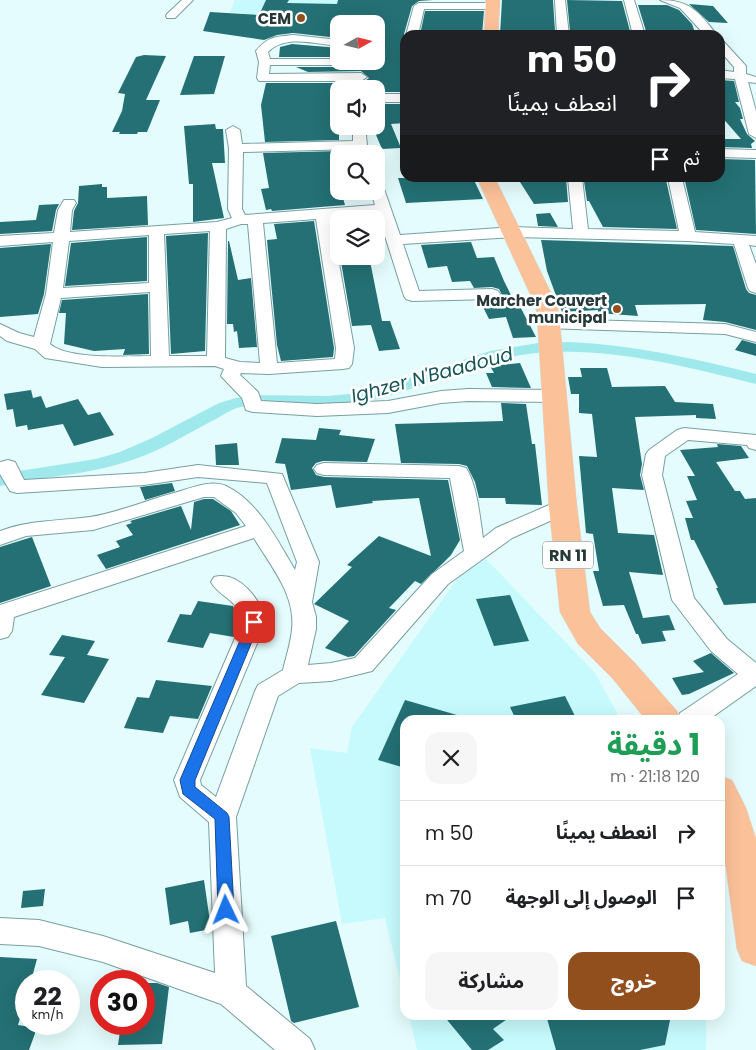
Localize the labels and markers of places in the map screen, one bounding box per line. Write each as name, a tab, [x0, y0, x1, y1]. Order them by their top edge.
place label: CEM	[258, 8, 291, 29]
marker: CEM	[295, 12, 307, 24]
place label: Marcher Couvert municipal	[476, 290, 607, 328]
marker: Marcher Couvert municipal	[611, 303, 623, 315]
pin	[233, 601, 275, 643]

